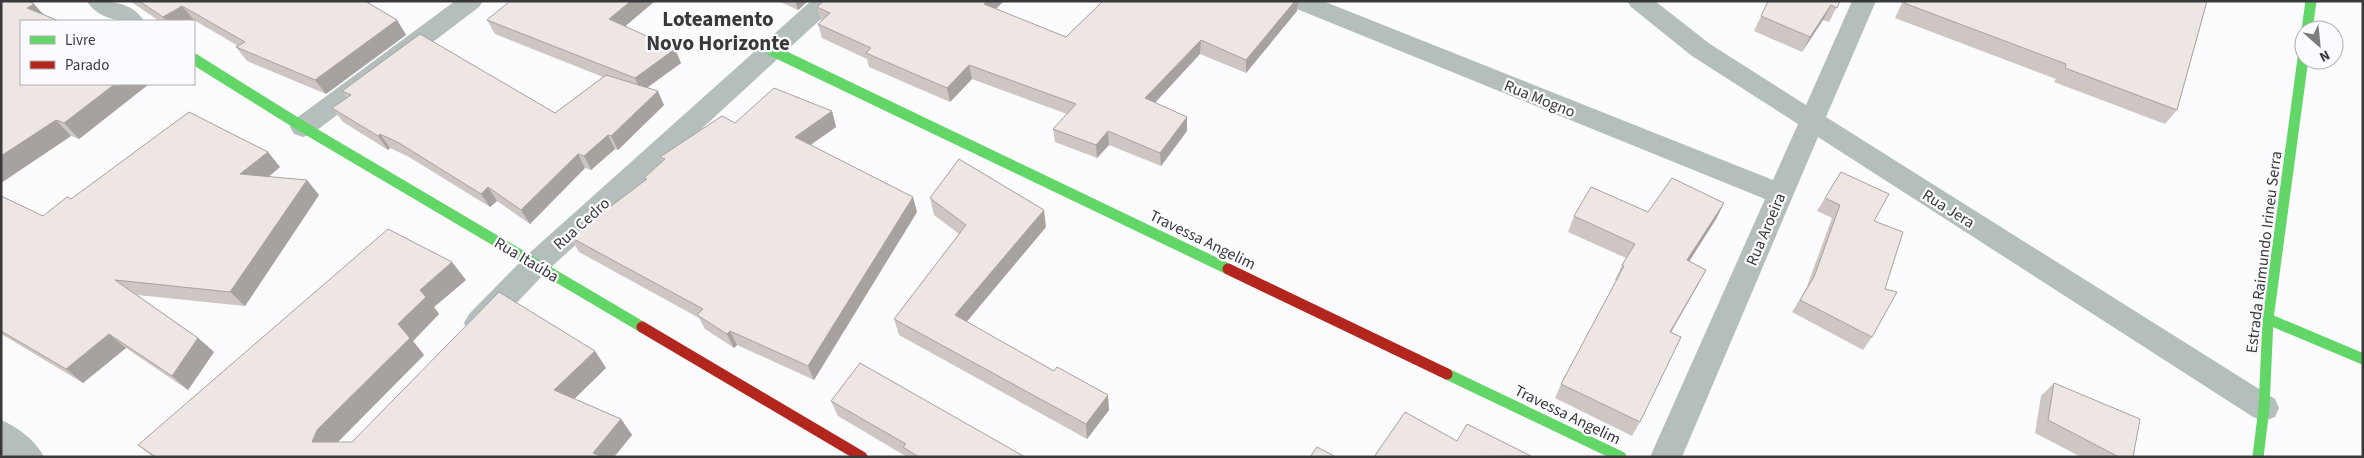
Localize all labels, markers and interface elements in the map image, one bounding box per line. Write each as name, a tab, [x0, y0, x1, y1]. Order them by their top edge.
district label: Loteamento Novo Horizonte	[646, 4, 790, 58]
legend	[20, 20, 195, 85]
north arrow	[2294, 20, 2344, 70]
text: Livre	[65, 30, 95, 51]
text: N	[2316, 45, 2333, 67]
text: Parado	[65, 55, 109, 76]
street label: Rua Mogno	[1501, 75, 1578, 123]
street label: Estrada Raimundo Irineu Serra	[2241, 150, 2287, 355]
street label: Rua Jera	[1918, 184, 1979, 234]
street label: Rua Aroeira	[1741, 190, 1791, 269]
street label: Rua Cedro	[549, 192, 615, 255]
street label: Travessa Angelim	[1146, 205, 1259, 275]
street label: Rua Itaúba	[490, 232, 563, 288]
street label: Travessa Angelim	[1511, 380, 1624, 450]

